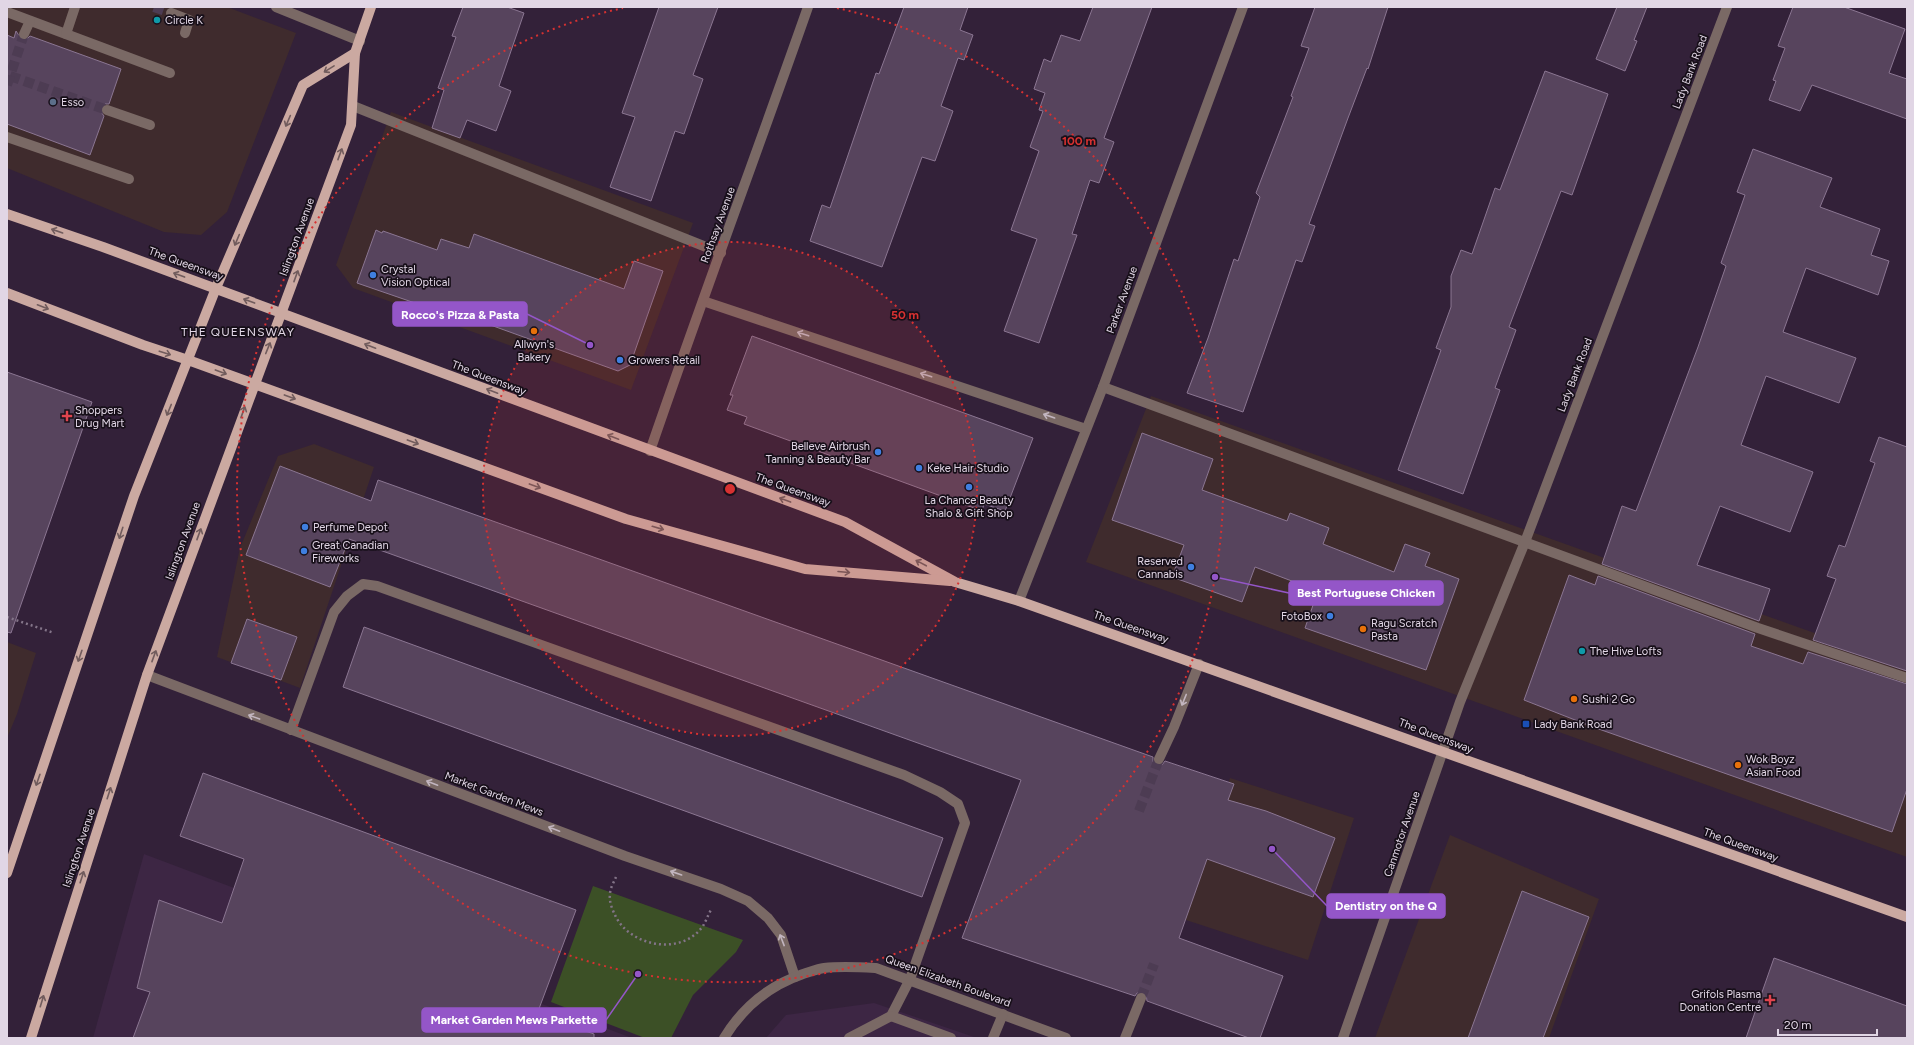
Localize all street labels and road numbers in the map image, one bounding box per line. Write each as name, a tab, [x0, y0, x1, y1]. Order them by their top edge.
street label: Lady Bank Road	[1670, 33, 1710, 111]
street label: Rothsay Avenue	[698, 185, 738, 265]
street label: Islington Avenue	[277, 196, 317, 278]
street label: The Queensway	[147, 244, 225, 284]
street label: Parker Avenue	[1104, 265, 1140, 335]
street label: Lady Bank Road	[1555, 336, 1595, 414]
street label: The Queensway	[450, 358, 528, 398]
street label: The Queensway	[754, 470, 832, 510]
street label: Islington Avenue	[163, 500, 203, 582]
street label: The Queensway	[1092, 608, 1171, 646]
street label: The Queensway	[1397, 716, 1475, 756]
street label: Market Garden Mews	[443, 769, 545, 819]
street label: Canmotor Avenue	[1381, 790, 1423, 878]
street label: Islington Avenue	[60, 807, 98, 889]
street label: The Queensway	[1702, 825, 1780, 865]
street label: Queen Elizabeth Boulevard	[884, 952, 1012, 1010]

